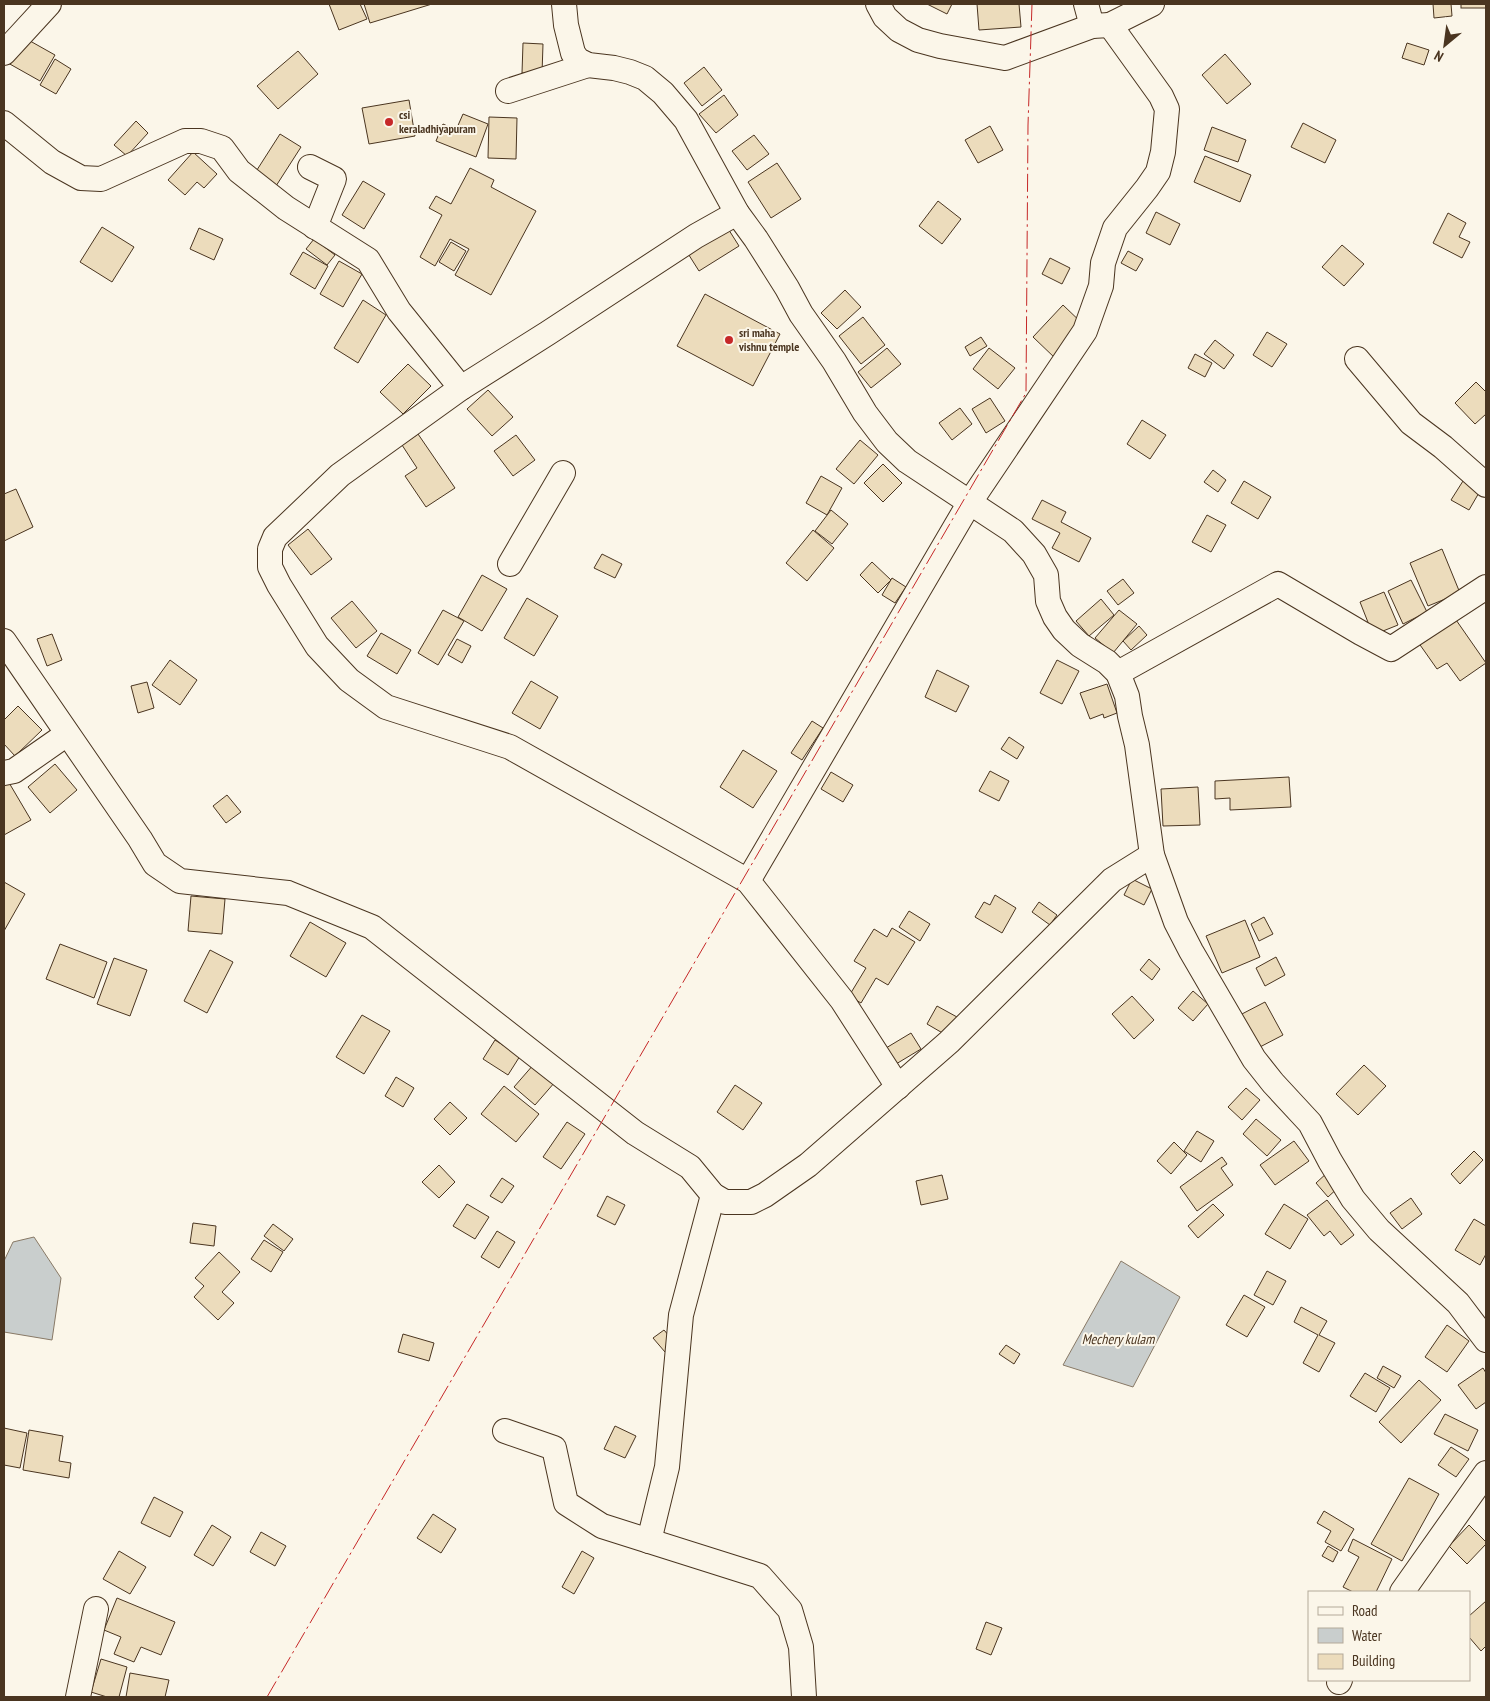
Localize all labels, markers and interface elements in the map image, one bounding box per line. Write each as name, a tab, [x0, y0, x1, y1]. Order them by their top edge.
north arrow	[1420, 20, 1470, 70]
text: N	[1431, 47, 1446, 66]
place label: csi keraladhiyapuram	[399, 107, 476, 136]
marker: csi keraladhiyapuram	[383, 116, 395, 128]
place label: sri maha vishnu temple	[738, 325, 799, 354]
marker: sri maha vishnu temple	[723, 334, 735, 346]
water label: Mechery kulam	[1082, 1330, 1155, 1348]
legend	[1308, 1591, 1470, 1681]
text: Road	[1352, 1601, 1378, 1620]
text: Water	[1352, 1626, 1383, 1645]
text: Building	[1352, 1651, 1395, 1670]

